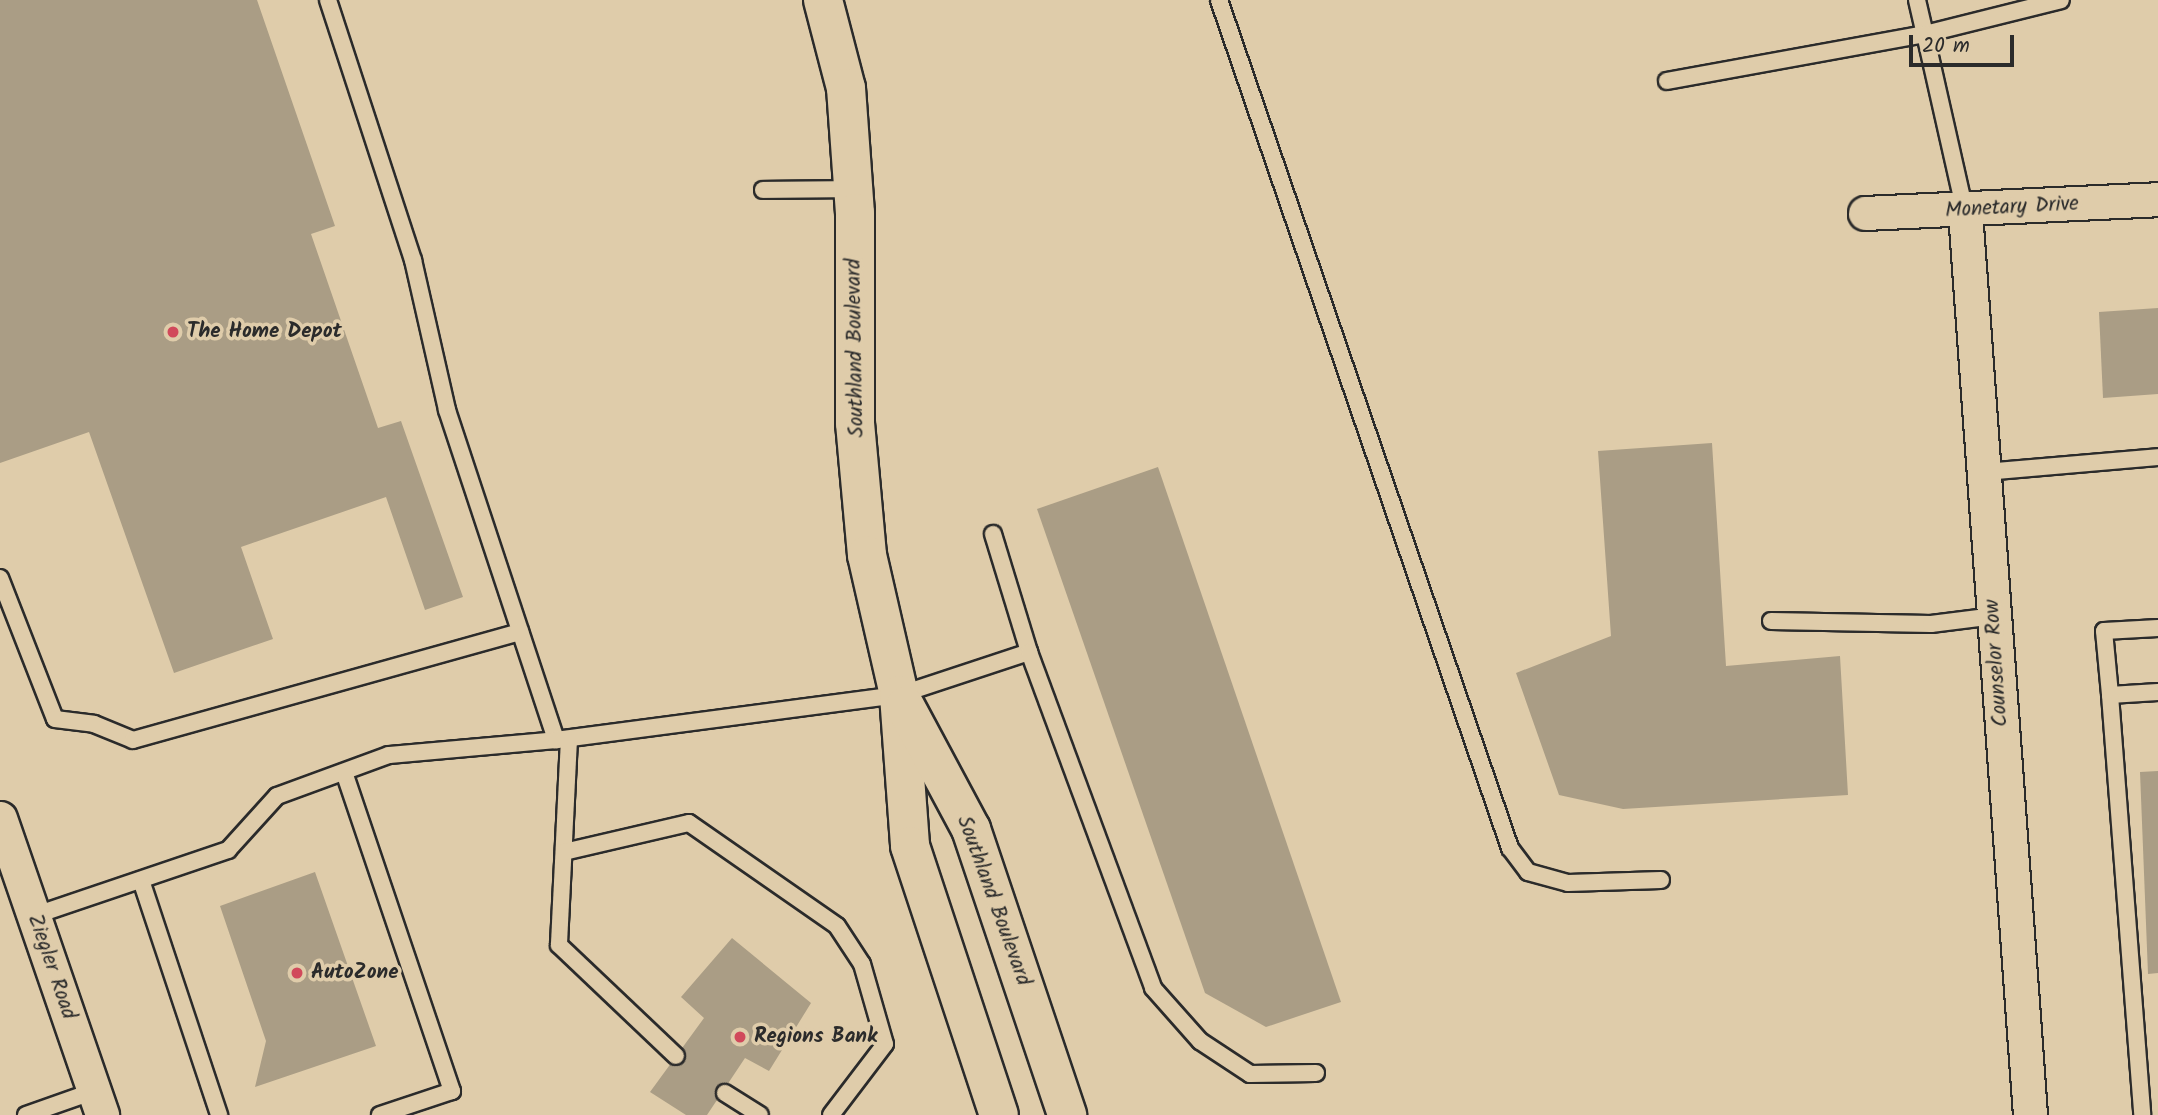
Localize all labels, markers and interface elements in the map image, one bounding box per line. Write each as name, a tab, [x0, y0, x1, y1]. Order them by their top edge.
scale bar	[1913, 21, 2018, 65]
text: 20 m	[1922, 30, 1970, 63]
street label: Monetary Drive	[1945, 192, 2079, 224]
street label: Southland Boulevard	[842, 258, 870, 438]
place label: The Home Depot	[187, 319, 342, 345]
marker: The Home Depot	[165, 324, 181, 340]
street label: Counselor Row	[1980, 598, 2014, 728]
street label: Southland Boulevard	[951, 813, 1035, 989]
street label: Ziegler Road	[21, 911, 81, 1023]
place label: AutoZone	[311, 960, 399, 986]
marker: AutoZone	[289, 965, 305, 981]
place label: Regions Bank	[754, 1024, 877, 1050]
marker: Regions Bank	[732, 1029, 748, 1045]

